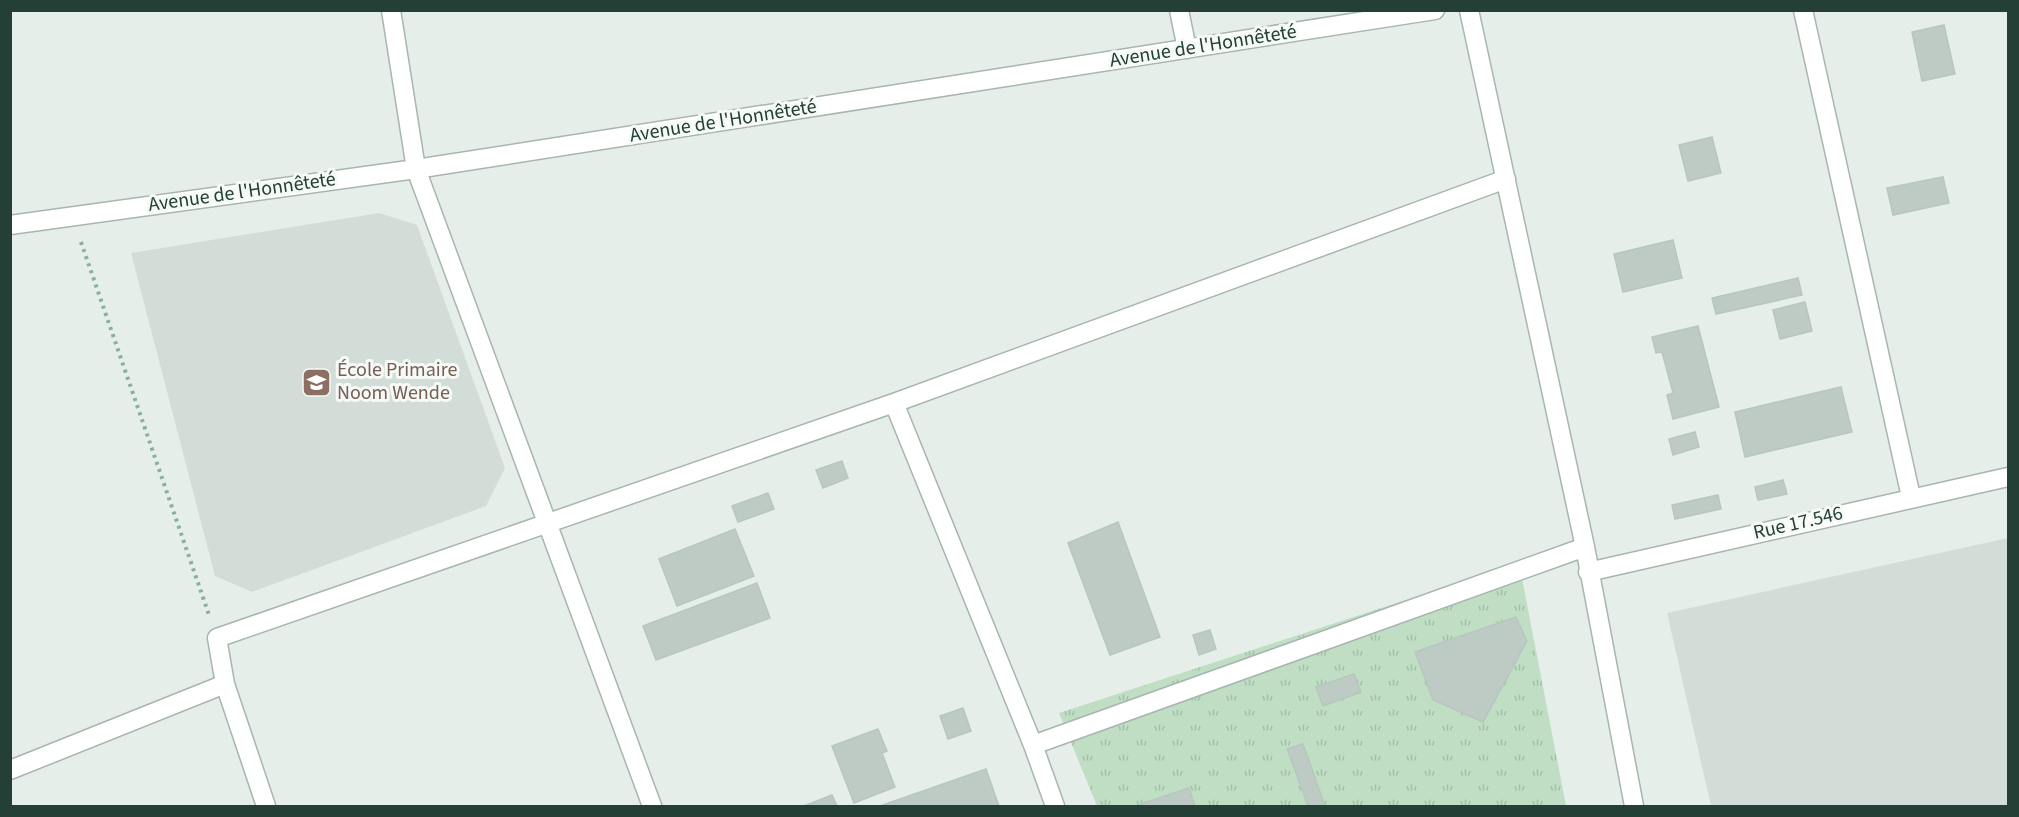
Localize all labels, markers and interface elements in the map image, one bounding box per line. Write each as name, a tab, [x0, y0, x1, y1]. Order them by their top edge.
street label: Avenue de l'Honnêteté	[1108, 17, 1299, 75]
street label: Avenue de l'Honnêteté	[628, 92, 819, 150]
street label: Avenue de l'Honnêteté	[147, 165, 338, 219]
place label: École Primaire Noom Wende	[337, 356, 457, 407]
school or university icon: École Primaire Noom Wende	[300, 366, 332, 398]
street label: Rue 17.546	[1751, 499, 1845, 547]

